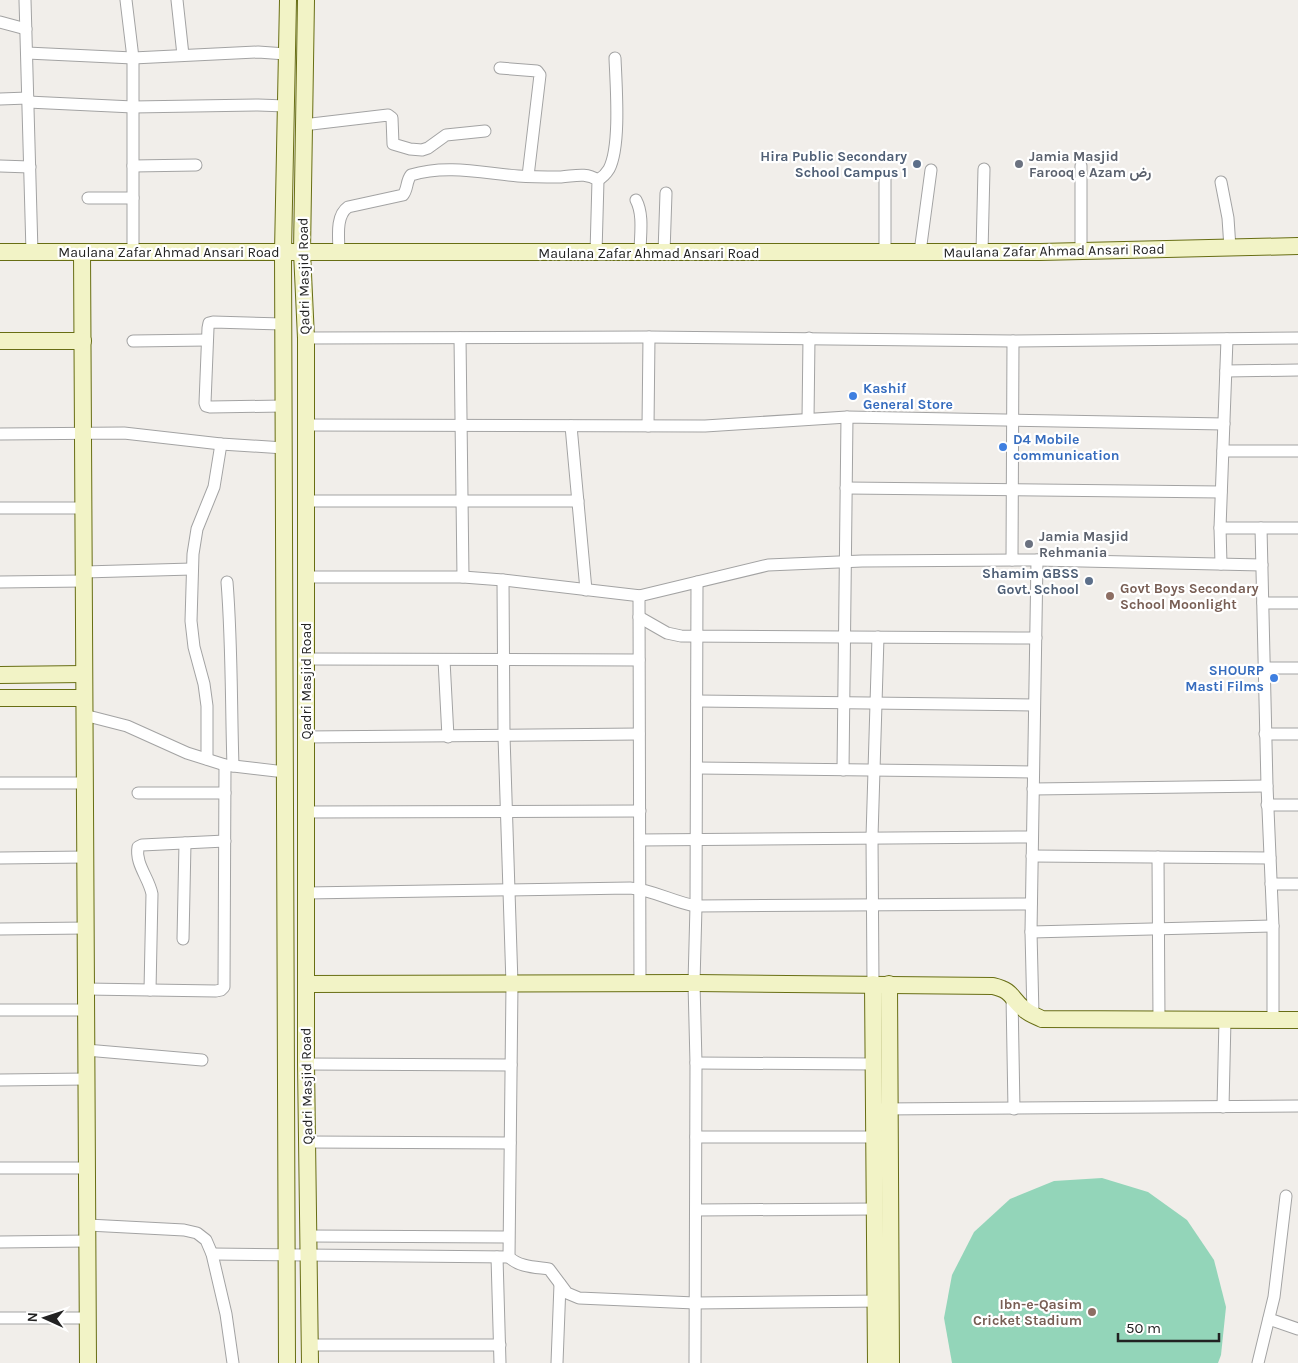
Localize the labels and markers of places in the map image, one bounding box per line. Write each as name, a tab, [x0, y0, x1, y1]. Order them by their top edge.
place label: Hira Public Secondary School Campus 1	[760, 148, 907, 181]
place label: Jamia Masjid Farooq e Azam رض	[1029, 148, 1151, 181]
marker: Hira Public Secondary School Campus 1	[911, 158, 923, 170]
marker: Jamia Masjid Farooq e Azam رض	[1013, 158, 1025, 170]
place label: Kashif General Store	[863, 380, 953, 413]
marker: Kashif General Store	[847, 390, 859, 402]
place label: D4 Mobile communication	[1013, 431, 1119, 464]
marker: D4 Mobile communication	[997, 441, 1009, 453]
place label: Jamia Masjid Rehmania	[1039, 528, 1129, 561]
marker: Jamia Masjid Rehmania	[1023, 538, 1035, 550]
place label: Shamim GBSS Govt. School	[982, 565, 1079, 598]
marker: Shamim GBSS Govt. School	[1083, 575, 1095, 587]
place label: Govt Boys Secondary School Moonlight	[1120, 580, 1258, 613]
marker: Govt Boys Secondary School Moonlight	[1104, 590, 1116, 602]
place label: SHOURP Masti Films	[1185, 662, 1264, 695]
marker: SHOURP Masti Films	[1268, 672, 1280, 684]
place label: Ibn-e-Qasim Cricket Stadium	[973, 1296, 1082, 1329]
marker: Ibn-e-Qasim Cricket Stadium	[1086, 1306, 1098, 1318]

